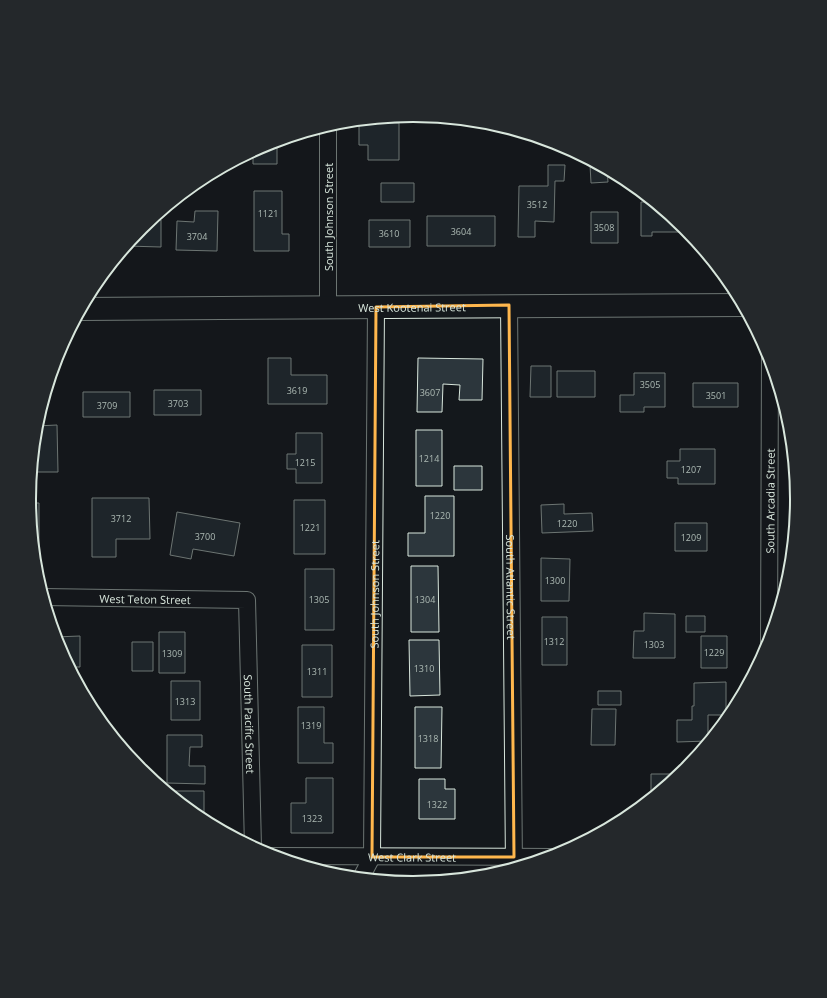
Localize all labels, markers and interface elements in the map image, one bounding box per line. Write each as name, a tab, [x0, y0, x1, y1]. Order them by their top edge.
street label: South Johnson Street	[321, 163, 336, 271]
house number: 3512	[527, 198, 547, 211]
house number: 1121	[258, 207, 278, 220]
house number: 3508	[594, 221, 614, 234]
house number: 3604	[451, 225, 471, 238]
house number: 3610	[379, 227, 399, 240]
house number: 3704	[187, 230, 207, 243]
street label: West Kootenai Street	[358, 299, 466, 315]
house number: 3505	[640, 378, 660, 391]
house number: 3619	[287, 384, 307, 397]
house number: 3607	[420, 386, 440, 399]
house number: 3501	[706, 389, 726, 402]
house number: 3703	[168, 397, 188, 410]
house number: 3709	[97, 399, 117, 412]
street label: South Arcadia Street	[762, 448, 777, 554]
house number: 1214	[419, 452, 439, 465]
house number: 1215	[295, 456, 315, 469]
house number: 1207	[681, 463, 701, 476]
house number: 1220	[430, 509, 450, 522]
house number: 3712	[111, 512, 131, 525]
house number: 1220	[557, 517, 577, 530]
house number: 1221	[300, 521, 320, 534]
house number: 3700	[195, 530, 215, 543]
house number: 1209	[681, 531, 701, 544]
street label: South Atlantic Street	[504, 534, 519, 640]
street label: South Johnson Street	[366, 540, 382, 648]
house number: 1300	[545, 574, 565, 587]
street label: West Teton Street	[99, 590, 191, 607]
house number: 1305	[309, 593, 329, 606]
house number: 1304	[415, 593, 435, 606]
house number: 1312	[544, 635, 564, 648]
house number: 1303	[644, 638, 664, 651]
house number: 1229	[704, 646, 724, 659]
house number: 1309	[162, 647, 182, 660]
house number: 1310	[414, 662, 434, 675]
house number: 1311	[307, 665, 327, 678]
street label: South Pacific Street	[241, 674, 259, 774]
house number: 1313	[175, 695, 195, 708]
house number: 1319	[301, 719, 321, 732]
house number: 1318	[418, 732, 438, 745]
house number: 1322	[427, 798, 447, 811]
house number: 1323	[302, 812, 322, 825]
street label: West Clark Street	[368, 849, 456, 864]

